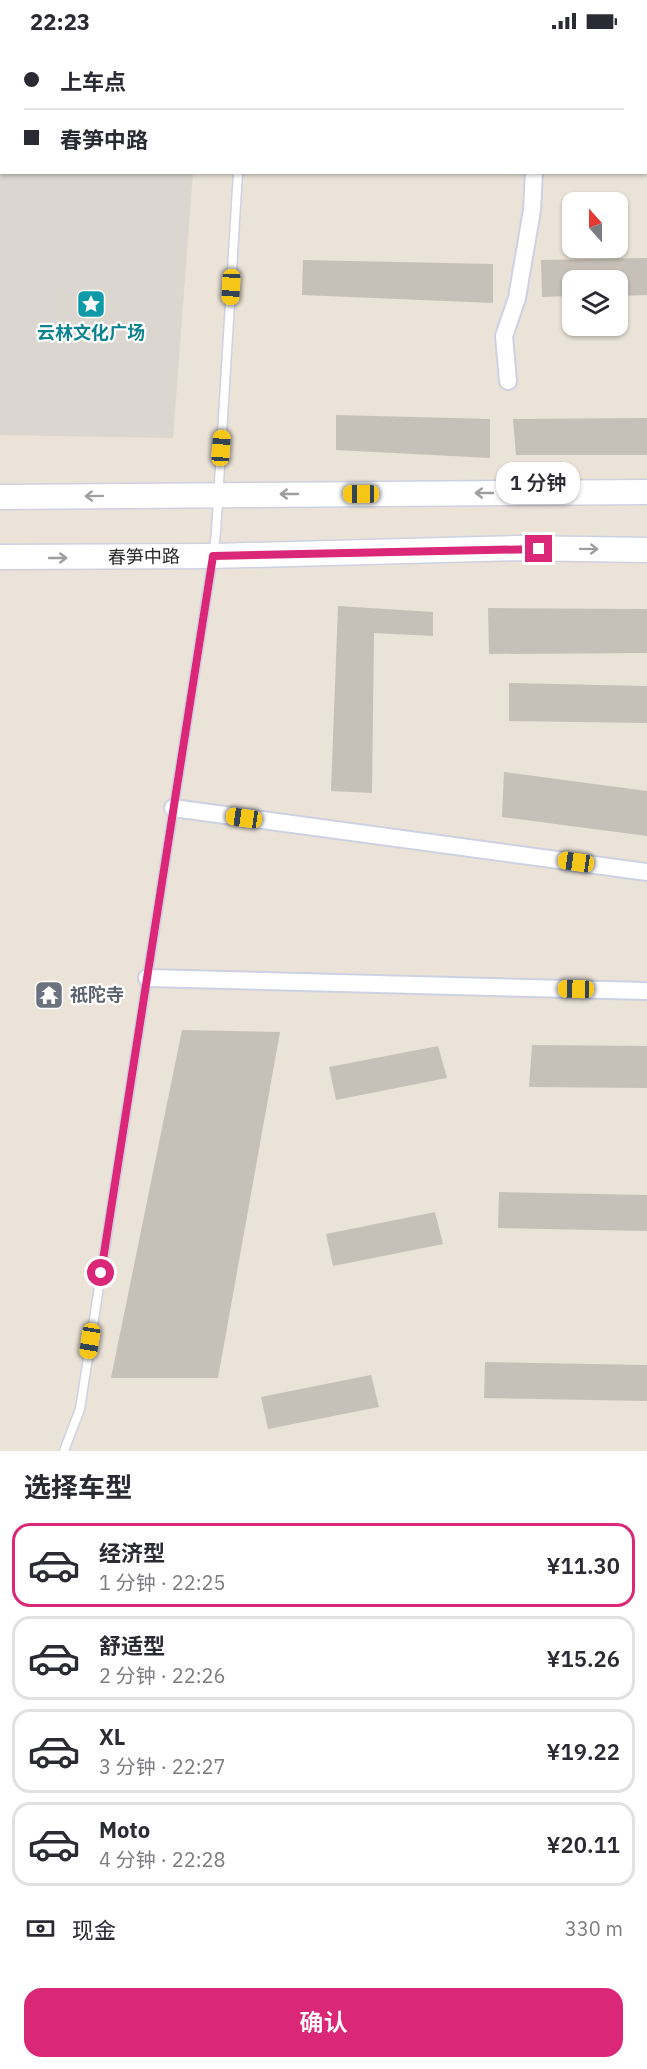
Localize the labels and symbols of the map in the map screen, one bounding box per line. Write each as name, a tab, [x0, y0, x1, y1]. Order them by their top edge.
north arrow	[562, 192, 628, 258]
car	[221, 269, 241, 305]
place icon: 云林文化广场	[75, 288, 107, 320]
place label: 云林文化广场	[37, 321, 145, 344]
car	[211, 429, 231, 467]
callout: 1 分钟	[497, 462, 581, 504]
car	[343, 485, 379, 503]
one-way arrow	[474, 487, 494, 499]
one-way arrow	[279, 488, 299, 500]
one-way arrow	[84, 490, 104, 502]
route end	[525, 535, 552, 562]
one-way arrow	[579, 543, 599, 555]
street label: 春笋中路	[108, 544, 180, 569]
one-way arrow	[48, 552, 68, 564]
car	[225, 807, 263, 829]
car	[557, 851, 595, 873]
temple icon: 祇陀寺	[33, 979, 65, 1011]
car	[558, 980, 594, 998]
place label: 祇陀寺	[70, 983, 124, 1006]
route start	[87, 1259, 114, 1286]
car	[78, 1322, 102, 1360]

